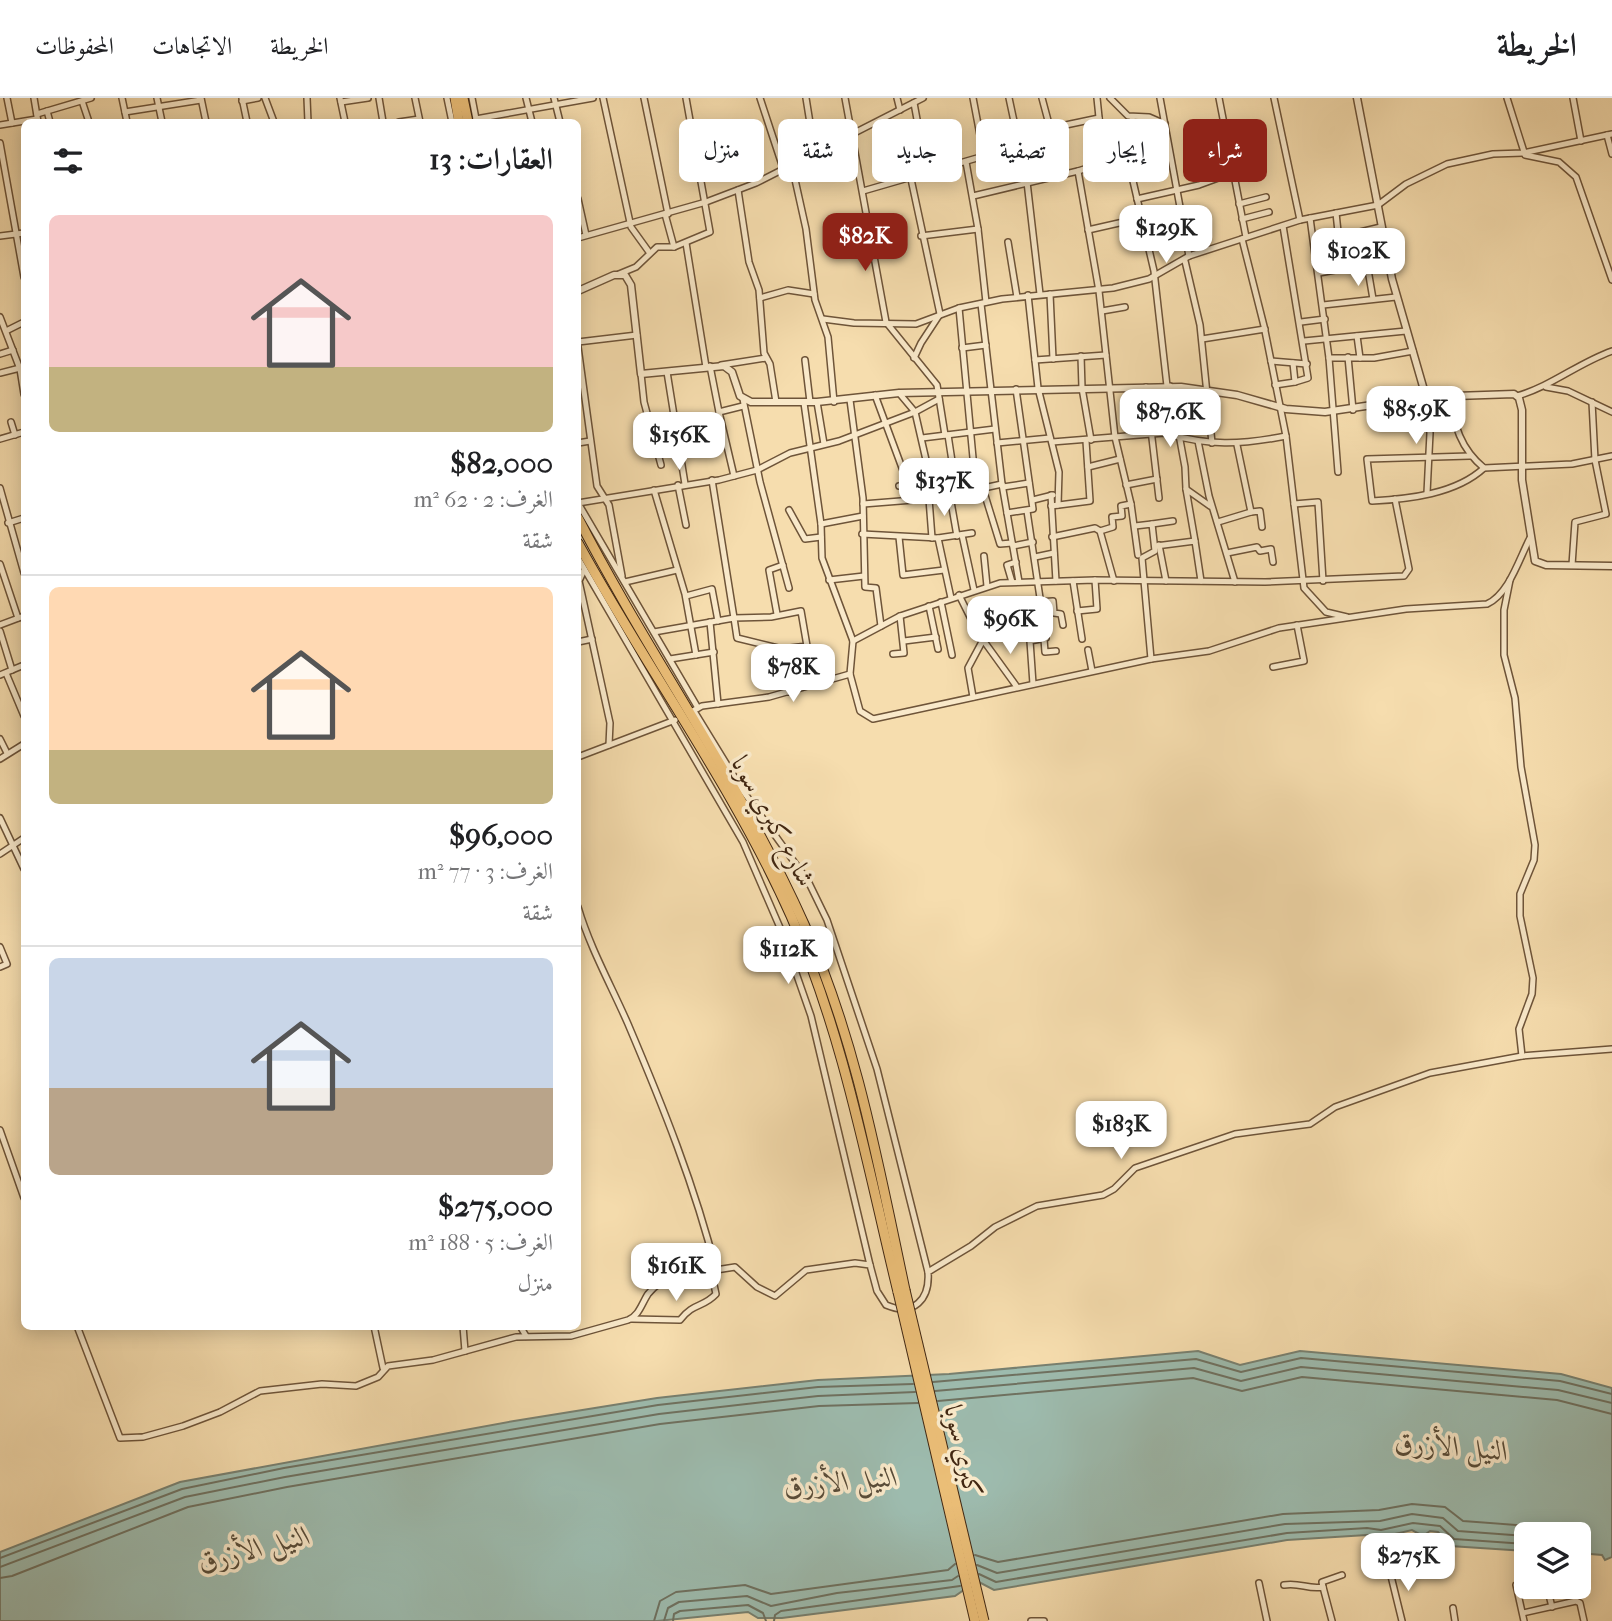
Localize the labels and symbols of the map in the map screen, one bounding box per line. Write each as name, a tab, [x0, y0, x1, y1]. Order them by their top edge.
pin: $129K	[1117, 206, 1215, 265]
pin: $82K	[824, 214, 906, 273]
pin: $102K	[1309, 228, 1407, 288]
pin: $85.9K	[1359, 386, 1473, 446]
pin: $87.6K	[1113, 390, 1227, 449]
pin: $156K	[630, 412, 728, 472]
pin: $137K	[895, 458, 993, 518]
pin: $96K	[969, 596, 1051, 656]
pin: $78K	[752, 644, 834, 704]
street label: شارع كبري سوبا	[719, 750, 822, 895]
pin: $112K	[739, 926, 837, 986]
pin: $183K	[1072, 1102, 1170, 1161]
pin: $161K	[627, 1244, 725, 1303]
street label: كبري سوبا	[932, 1402, 989, 1501]
water label: النيل الأزرق	[1393, 1423, 1511, 1470]
water label: النيل الأزرق	[782, 1458, 900, 1505]
water label: النيل الأزرق	[194, 1516, 314, 1581]
pin: $275K	[1359, 1534, 1457, 1593]

